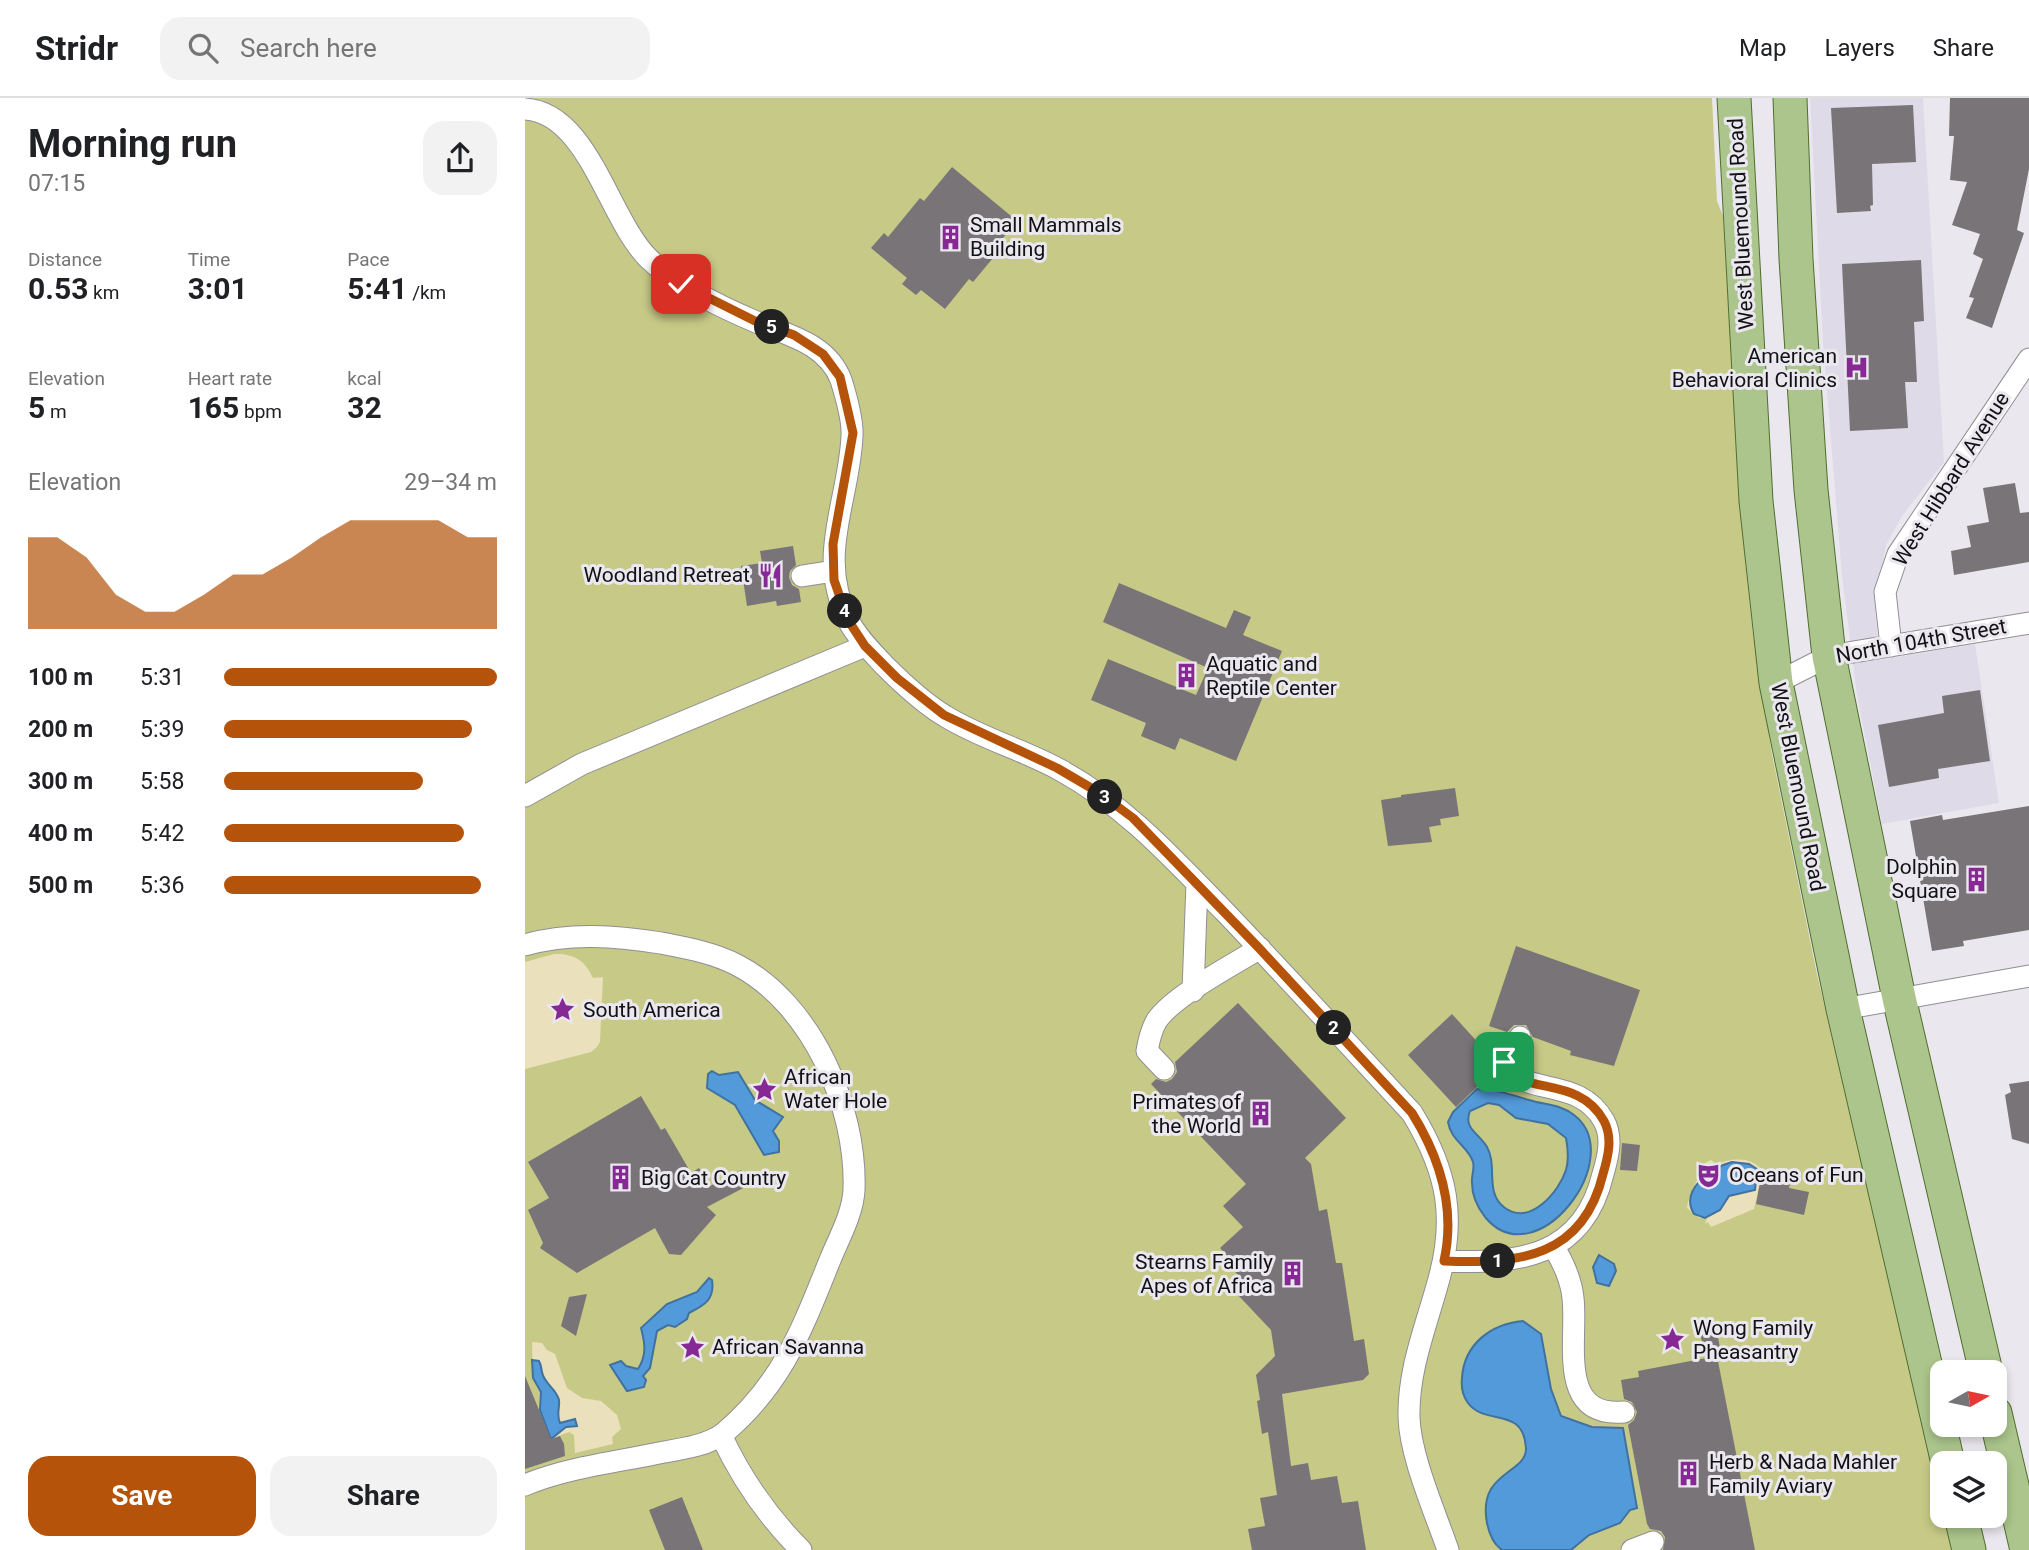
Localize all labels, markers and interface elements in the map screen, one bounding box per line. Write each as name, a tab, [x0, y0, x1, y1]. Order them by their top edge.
search box	[160, 17, 650, 80]
text: Stridr	[35, 29, 118, 68]
icon: search	[184, 29, 222, 67]
text: Search here	[240, 33, 377, 63]
text: Map	[1739, 34, 1787, 62]
text: Layers	[1825, 34, 1895, 62]
text: Share	[1933, 34, 1994, 62]
street label: West Bluemound Road	[1723, 117, 1759, 331]
button: share	[423, 121, 497, 195]
text: Morning run	[28, 122, 237, 166]
text: 07:15	[28, 170, 85, 197]
place label: Small Mammals Building	[970, 213, 1122, 261]
building icon: Small Mammals Building	[936, 223, 964, 251]
text: Distance	[28, 248, 102, 271]
text: Time	[188, 248, 230, 271]
text: Pace	[347, 248, 390, 271]
pin	[651, 254, 711, 314]
icon: check	[662, 265, 700, 303]
text: 0.53	[28, 271, 88, 306]
text: 3:01	[188, 271, 248, 306]
text: 5:41	[347, 271, 407, 306]
text: km	[88, 281, 119, 304]
text: /km	[407, 281, 446, 304]
pin: 5	[755, 310, 789, 344]
text: 5	[766, 315, 777, 338]
place label: American Behavioral Clinics	[1672, 344, 1837, 392]
hospital icon: American Behavioral Clinics	[1843, 354, 1871, 382]
text: Elevation	[28, 367, 105, 390]
text: Heart rate	[188, 367, 272, 390]
text: kcal	[347, 367, 382, 390]
street label: West Hibbard Avenue	[1888, 388, 2014, 570]
text: 5	[28, 390, 45, 425]
text: 165	[188, 390, 239, 425]
text: 32	[347, 390, 382, 425]
text: m	[45, 400, 67, 423]
text: bpm	[239, 400, 282, 423]
text: Elevation	[28, 469, 121, 496]
text: 29–34 m	[404, 469, 497, 496]
restaurant icon: Woodland Retreat	[756, 561, 784, 589]
place label: Woodland Retreat	[583, 563, 750, 587]
pin: 4	[827, 594, 863, 628]
text: 4	[839, 599, 850, 622]
street label: North 104th Street	[1834, 614, 2008, 668]
place label: Aquatic and Reptile Center	[1206, 652, 1337, 700]
building icon: Aquatic and Reptile Center	[1172, 662, 1200, 690]
text: 100 m	[28, 664, 93, 691]
text: 5:31	[140, 664, 184, 691]
street label: West Bluemound Road	[1766, 681, 1830, 893]
text: 200 m	[28, 716, 93, 743]
text: 5:39	[140, 716, 184, 743]
text: 300 m	[28, 768, 93, 795]
text: 5:58	[140, 768, 184, 795]
pin: 3	[1087, 780, 1123, 814]
text: 3	[1099, 785, 1110, 808]
text: 400 m	[28, 820, 93, 847]
text: 5:42	[140, 820, 184, 847]
place label: Dolphin Square	[1886, 855, 1957, 903]
building icon: Dolphin Square	[1963, 865, 1991, 893]
text: 500 m	[28, 872, 93, 899]
text: 5:36	[140, 872, 184, 899]
place icon: South America	[549, 996, 577, 1024]
place label: South America	[583, 998, 721, 1022]
pin: 2	[1317, 1010, 1351, 1046]
text: 2	[1328, 1016, 1339, 1039]
pin	[1474, 1032, 1534, 1092]
icon: arrive	[1485, 1043, 1523, 1081]
place label: African Water Hole	[784, 1065, 887, 1113]
place icon: African Water Hole	[750, 1075, 778, 1103]
place label: Primates of the World	[1132, 1090, 1242, 1138]
building icon: Primates of the World	[1247, 1100, 1275, 1128]
theatre icon: Oceans of Fun	[1695, 1161, 1723, 1189]
place label: Oceans of Fun	[1729, 1163, 1864, 1187]
building icon: Big Cat Country	[607, 1164, 635, 1192]
place label: Big Cat Country	[641, 1166, 786, 1190]
pin: 1	[1481, 1244, 1515, 1278]
text: 1	[1492, 1249, 1503, 1272]
place label: Stearns Family Apes of Africa	[1135, 1250, 1273, 1298]
building icon: Stearns Family Apes of Africa	[1279, 1260, 1307, 1288]
place label: Wong Family Pheasantry	[1693, 1316, 1813, 1364]
place icon: Wong Family Pheasantry	[1659, 1326, 1687, 1354]
place icon: African Savanna	[678, 1333, 706, 1361]
place label: African Savanna	[712, 1335, 864, 1359]
north arrow	[1930, 1360, 2007, 1437]
map controls	[1930, 1360, 2007, 1528]
place label: Herb & Nada Mahler Family Aviary	[1709, 1450, 1897, 1498]
button: layers	[1930, 1451, 2007, 1528]
button: Save	[28, 1456, 256, 1536]
button: Share	[270, 1456, 497, 1536]
building icon: Herb & Nada Mahler Family Aviary	[1675, 1460, 1703, 1488]

